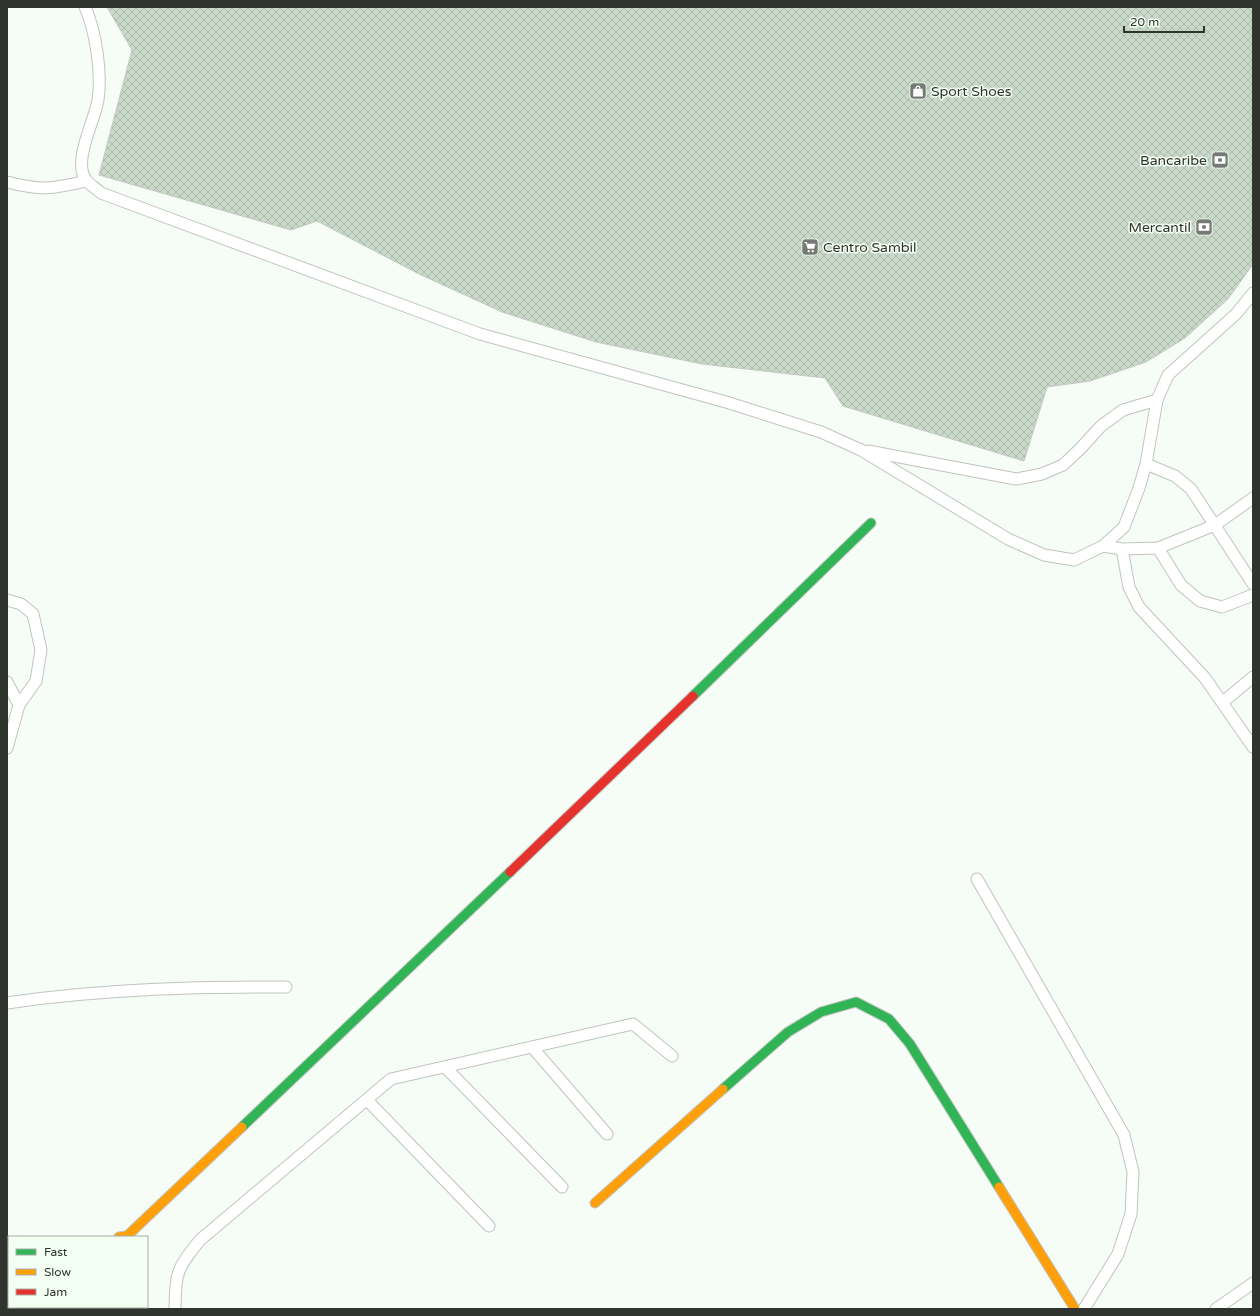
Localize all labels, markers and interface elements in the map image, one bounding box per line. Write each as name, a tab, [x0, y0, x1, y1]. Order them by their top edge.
scale bar	[1124, 8, 1204, 34]
text: 20 m	[1130, 15, 1159, 29]
shop icon: Sport Shoes	[908, 81, 928, 101]
place label: Sport Shoes	[931, 83, 1012, 100]
bank icon: Bancaribe	[1210, 150, 1230, 170]
place label: Bancaribe	[1140, 152, 1207, 169]
bank icon: Mercantil	[1194, 217, 1214, 237]
place label: Mercantil	[1129, 219, 1191, 236]
supermarket icon: Centro Sambil	[800, 237, 820, 257]
place label: Centro Sambil	[823, 239, 917, 256]
legend	[8, 1236, 148, 1308]
text: Fast	[44, 1245, 68, 1259]
text: Slow	[44, 1265, 71, 1279]
text: Jam	[44, 1285, 67, 1299]

